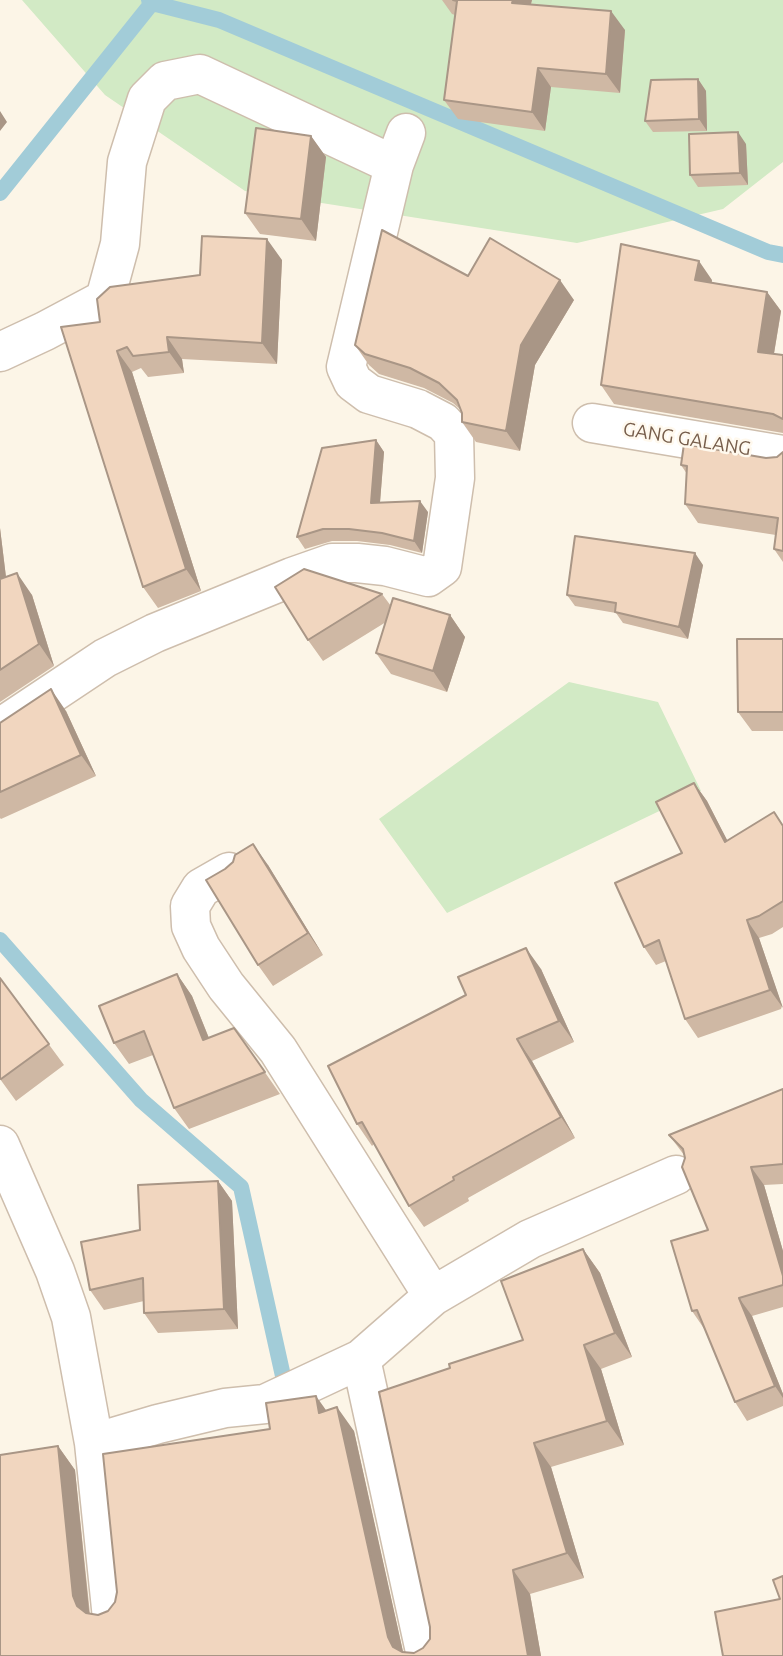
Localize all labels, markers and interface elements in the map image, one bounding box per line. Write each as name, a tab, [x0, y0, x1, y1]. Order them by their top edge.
street label: GANG GALANG	[621, 418, 753, 460]

